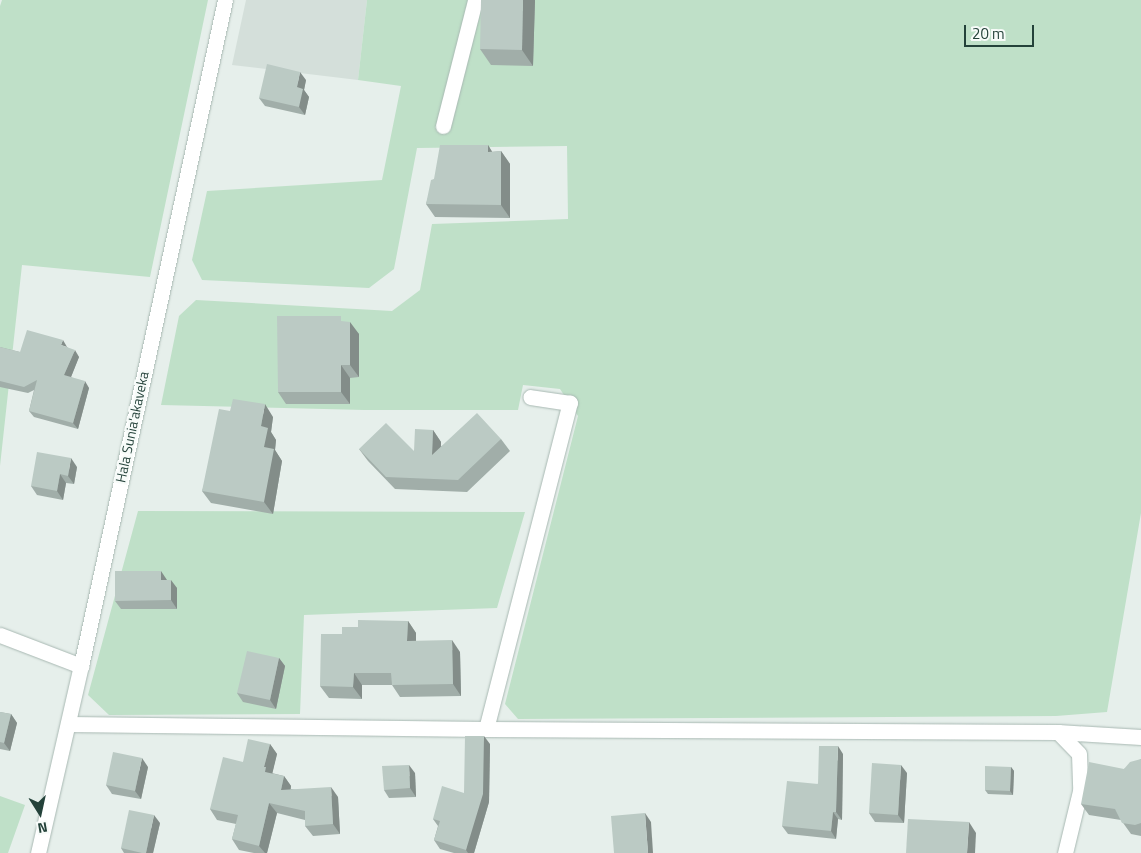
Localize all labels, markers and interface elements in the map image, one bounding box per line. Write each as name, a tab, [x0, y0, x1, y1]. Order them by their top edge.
scale bar	[966, 15, 1036, 47]
text: 20 m	[972, 22, 1005, 45]
street label: Hala Sunia'akaveka	[112, 370, 152, 484]
north arrow	[15, 788, 65, 838]
text: N	[36, 817, 49, 839]

